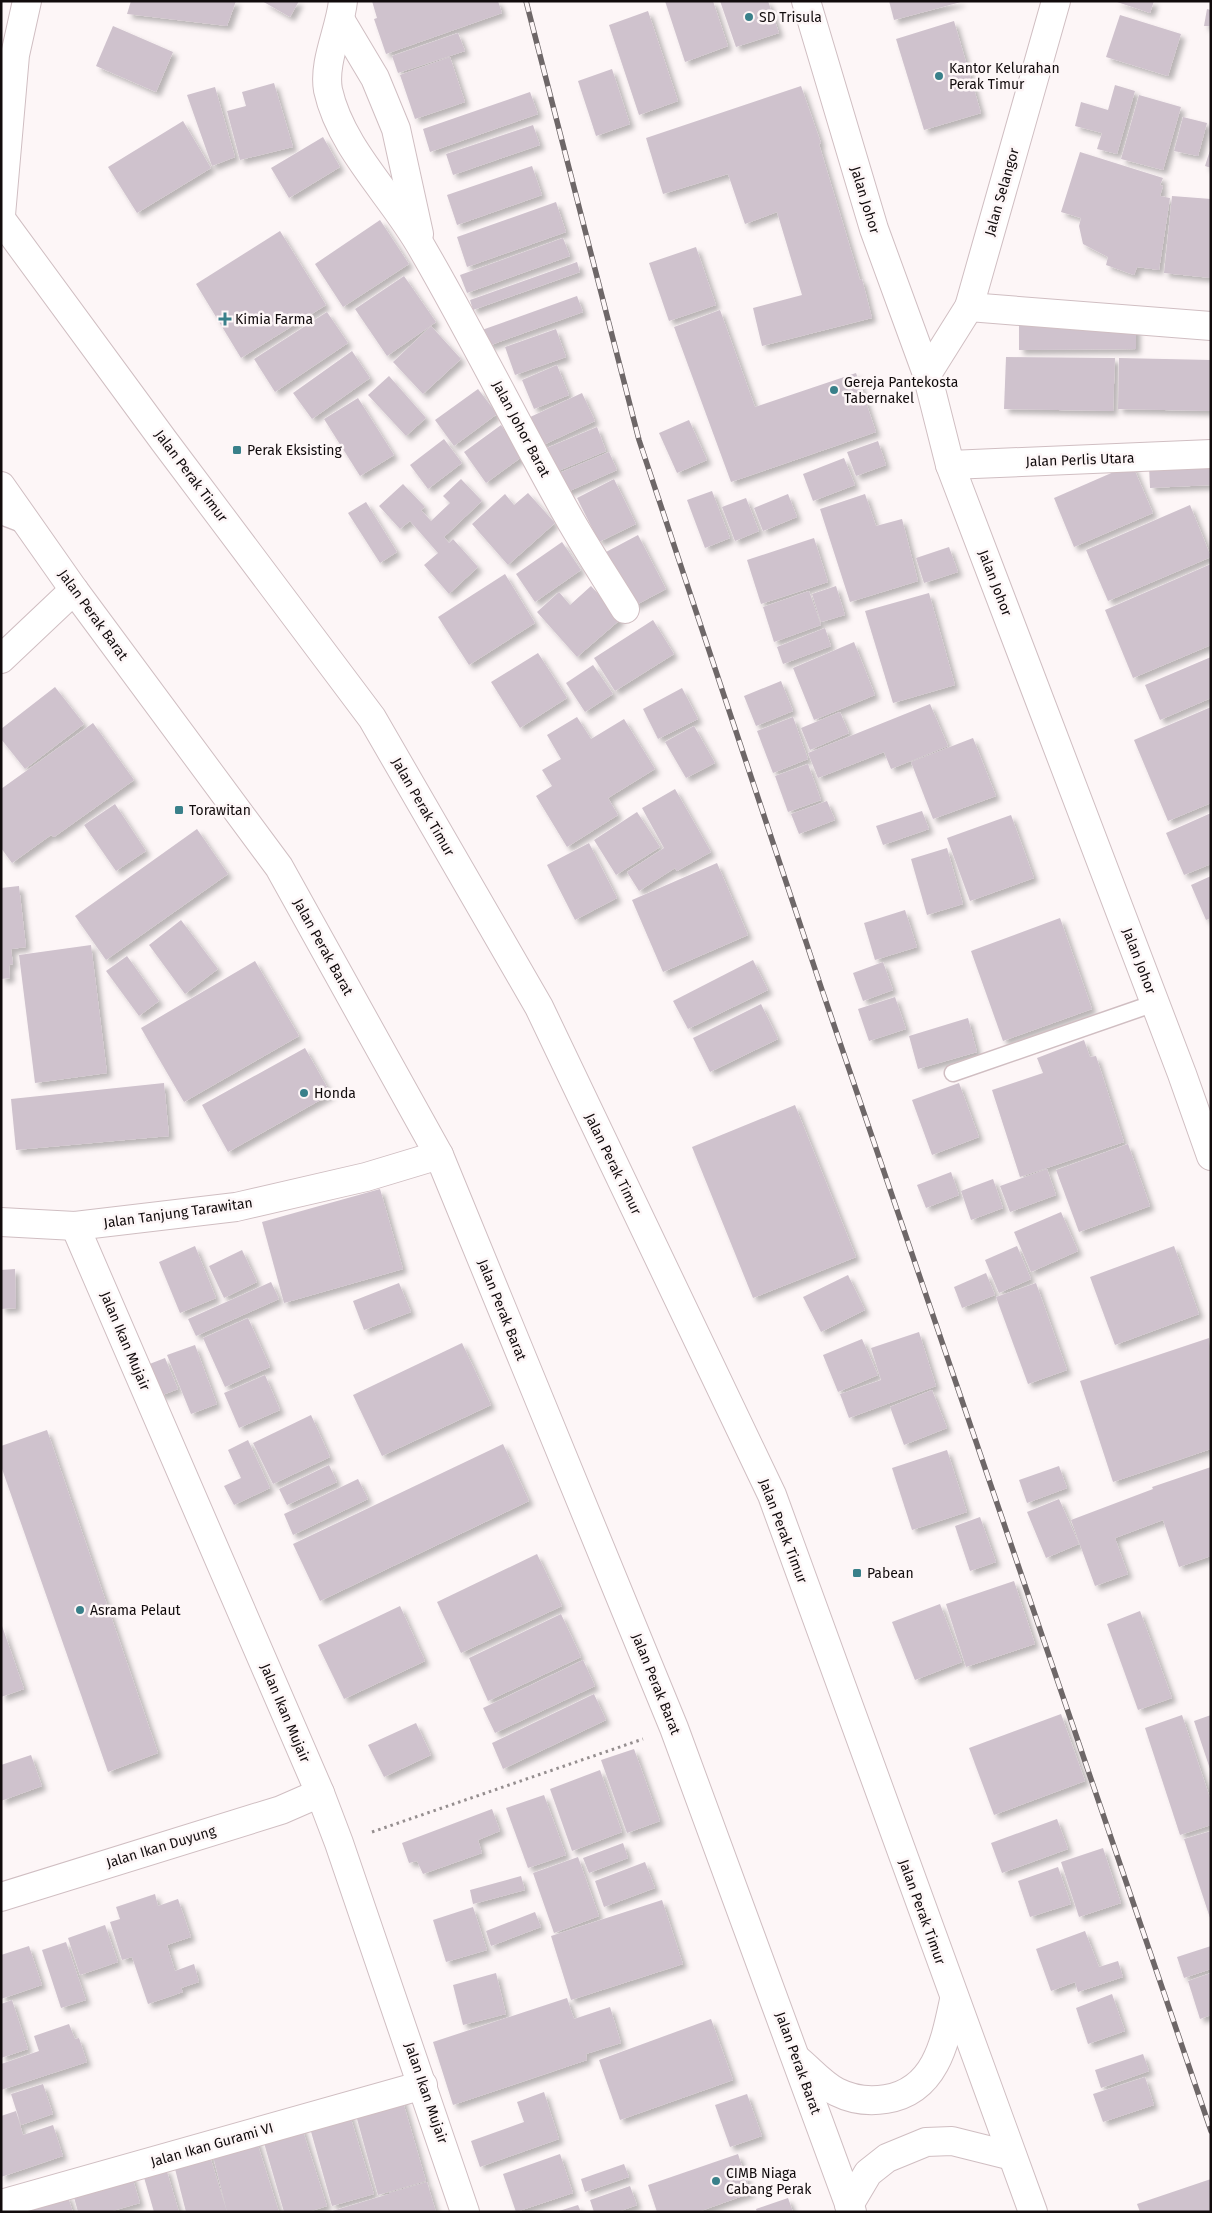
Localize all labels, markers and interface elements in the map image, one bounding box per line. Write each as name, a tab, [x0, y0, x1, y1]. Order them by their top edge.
place label: SD Trisula	[759, 9, 822, 26]
marker: SD Trisula	[743, 11, 755, 23]
place label: Kantor Kelurahan Perak Timur	[949, 60, 1060, 93]
marker: Kantor Kelurahan Perak Timur	[933, 70, 945, 82]
street label: Jalan Selangor	[981, 145, 1023, 238]
street label: Jalan Johor	[847, 164, 883, 236]
place label: Kimia Farma	[235, 311, 313, 328]
marker: Kimia Farma	[219, 313, 231, 325]
place label: Gereja Pantekosta Tabernakel	[844, 374, 958, 407]
street label: Jalan Johor Barat	[488, 378, 554, 481]
marker: Gereja Pantekosta Tabernakel	[828, 384, 840, 396]
street label: Jalan Perak Timur	[151, 427, 231, 526]
place label: Perak Eksisting	[247, 442, 343, 459]
marker: Perak Eksisting	[231, 444, 243, 456]
street label: Jalan Perlis Utara	[1025, 450, 1135, 470]
street label: Jalan Johor	[975, 547, 1016, 619]
street label: Jalan Perak Barat	[54, 566, 132, 664]
street label: Jalan Perak Timur	[388, 755, 458, 860]
place label: Torawitan	[189, 802, 251, 819]
marker: Torawitan	[173, 804, 185, 816]
street label: Jalan Perak Barat	[289, 896, 357, 999]
street label: Jalan Johor	[1119, 925, 1160, 997]
place label: Honda	[314, 1085, 356, 1102]
marker: Honda	[298, 1087, 310, 1099]
street label: Jalan Perak Timur	[581, 1110, 645, 1218]
street label: Jalan Tanjung Tarawitan	[102, 1194, 254, 1232]
street label: Jalan Perak Barat	[474, 1257, 530, 1364]
street label: Jalan Ikan Mujair	[96, 1289, 154, 1394]
street label: Jalan Perak Timur	[755, 1476, 811, 1586]
place label: Pabean	[867, 1565, 914, 1582]
marker: Pabean	[851, 1567, 863, 1579]
place label: Asrama Pelaut	[90, 1602, 182, 1619]
marker: Asrama Pelaut	[74, 1604, 86, 1616]
street label: Jalan Perak Barat	[628, 1631, 684, 1738]
street label: Jalan Ikan Mujair	[256, 1661, 314, 1766]
street label: Jalan Ikan Duyung	[104, 1822, 218, 1872]
street label: Jalan Perak Timur	[895, 1857, 949, 1968]
street label: Jalan Perak Barat	[772, 2009, 825, 2117]
street label: Jalan Ikan Mujair	[401, 2040, 451, 2146]
street label: Jalan Ikan Gurami VI	[149, 2119, 275, 2171]
place label: CIMB Niaga Cabang Perak	[726, 2165, 812, 2198]
marker: CIMB Niaga Cabang Perak	[710, 2175, 722, 2187]

